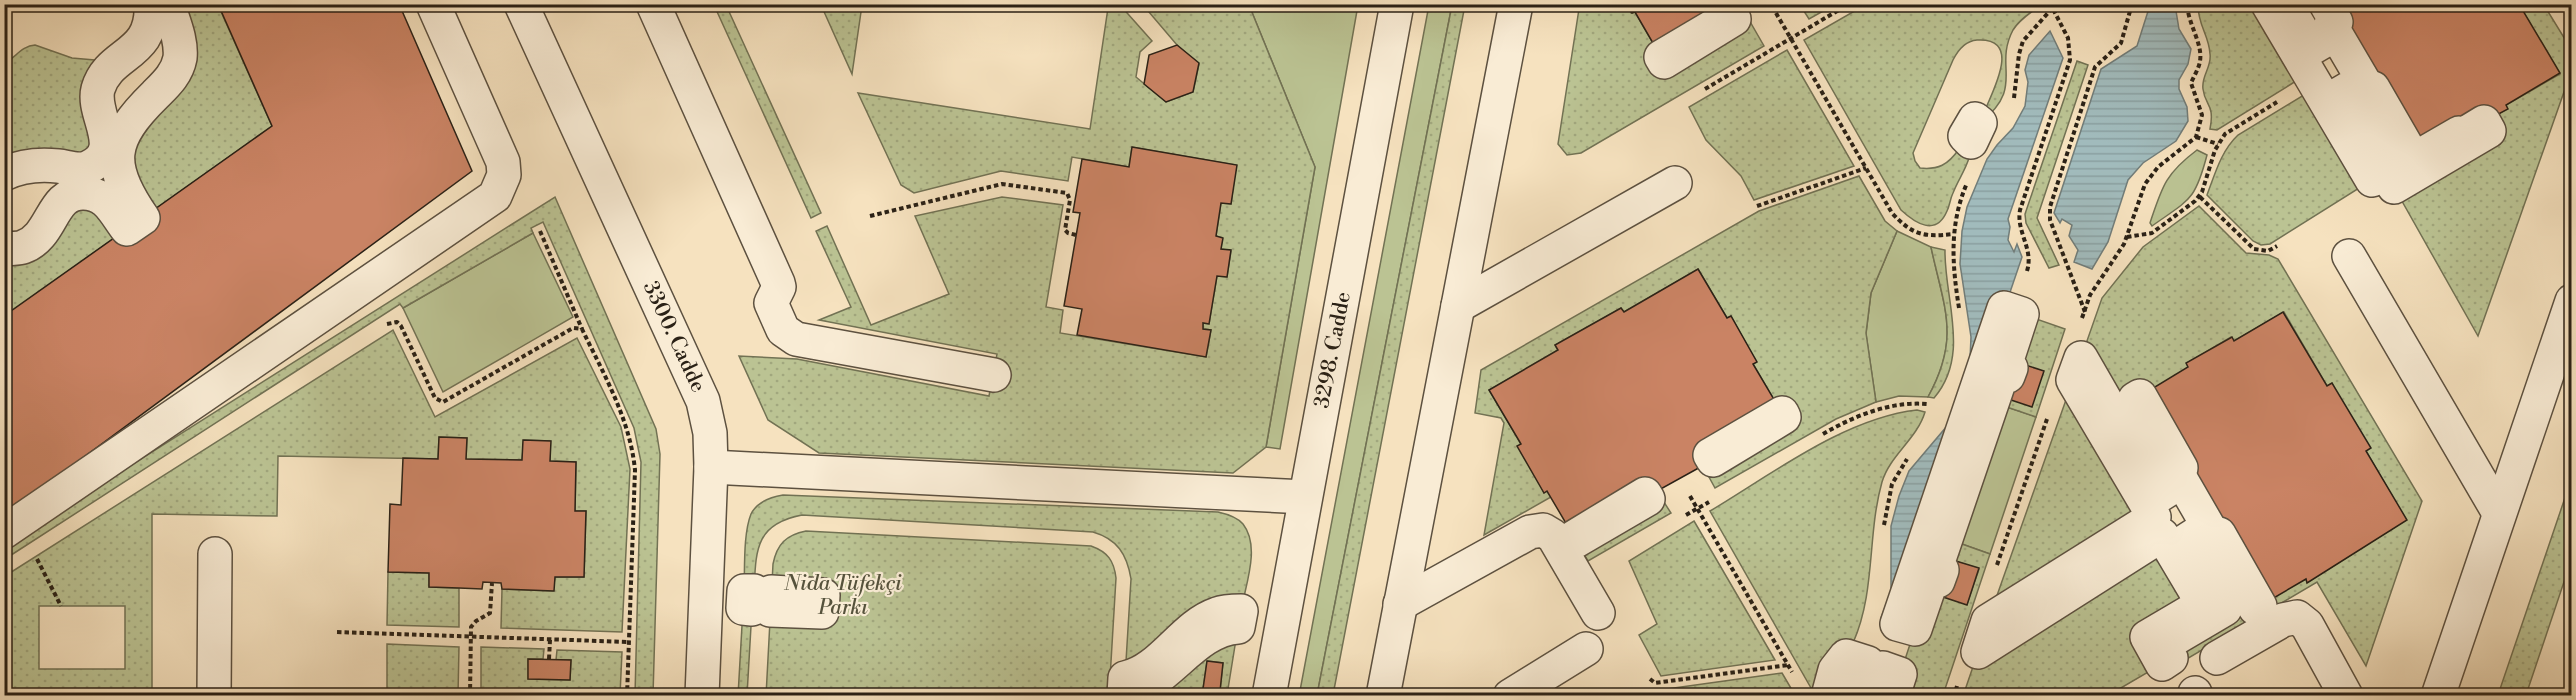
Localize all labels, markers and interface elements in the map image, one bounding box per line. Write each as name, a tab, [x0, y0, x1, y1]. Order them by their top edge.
street label: 3300. Cadde	[637, 277, 711, 397]
street label: 3298. Cadde	[1309, 290, 1357, 410]
park label: Nida Tüfekçi Parkı	[783, 571, 902, 621]

